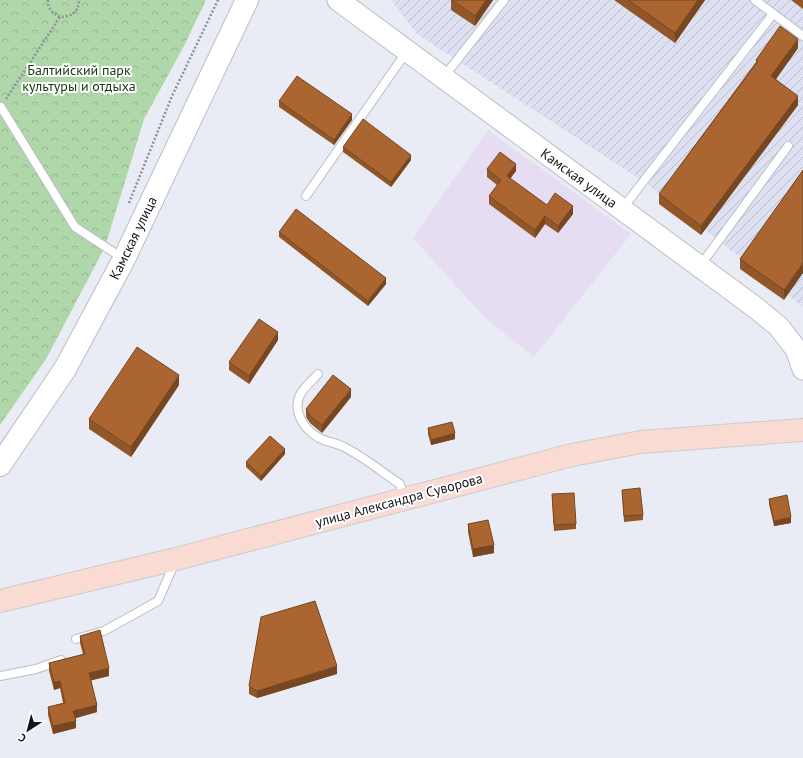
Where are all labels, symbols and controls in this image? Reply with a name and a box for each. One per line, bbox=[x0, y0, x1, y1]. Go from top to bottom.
park label: Балтийский парк культуры и отдыха bbox=[22, 61, 136, 95]
street label: Камская улица bbox=[537, 144, 621, 212]
street label: Камская улица bbox=[105, 193, 161, 283]
street label: улица Александра Суворова bbox=[313, 469, 485, 531]
north arrow bbox=[8, 710, 48, 750]
text: С bbox=[16, 731, 29, 746]

